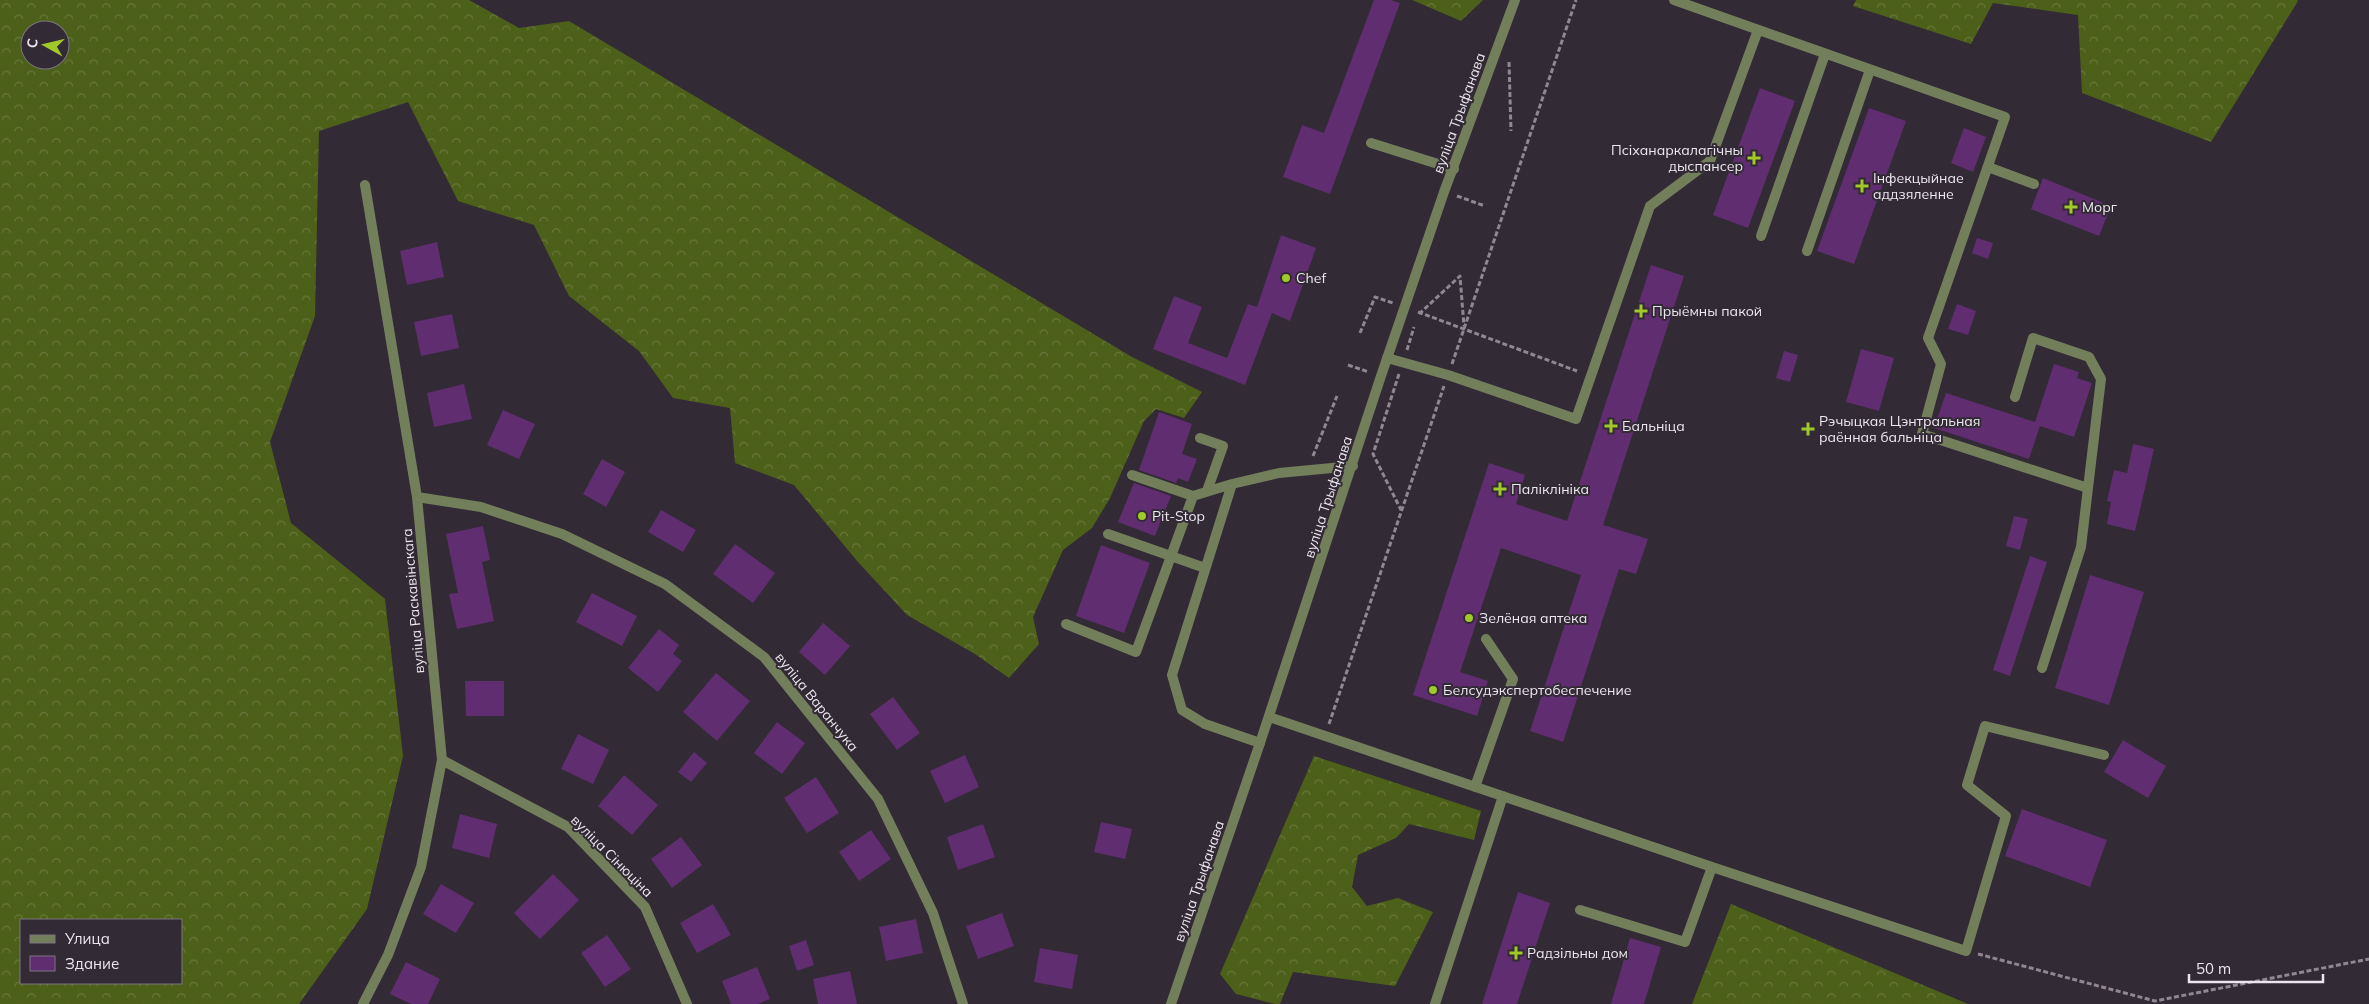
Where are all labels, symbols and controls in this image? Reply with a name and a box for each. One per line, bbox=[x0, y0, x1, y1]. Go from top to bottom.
north arrow bbox=[20, 20, 70, 70]
text: С bbox=[23, 37, 42, 49]
street label: вуліца Трыфанава bbox=[1429, 50, 1489, 176]
place label: Псіханаркалагічны дыспансер bbox=[1611, 141, 1743, 175]
marker: Псіханаркалагічны дыспансер bbox=[1747, 151, 1761, 165]
place label: Інфекцыйнае аддзяленне bbox=[1873, 169, 1964, 203]
marker: Інфекцыйнае аддзяленне bbox=[1855, 179, 1869, 193]
place label: Морг bbox=[2082, 198, 2118, 216]
marker: Морг bbox=[2064, 200, 2078, 214]
place label: Chef bbox=[1296, 269, 1326, 287]
marker: Chef bbox=[1280, 272, 1292, 284]
place label: Прыёмны пакой bbox=[1652, 302, 1762, 320]
marker: Прыёмны пакой bbox=[1634, 304, 1648, 318]
place label: Рэчыцкая Цэнтральная раённая бальніца bbox=[1819, 412, 1981, 446]
place label: Бальніца bbox=[1622, 417, 1685, 435]
marker: Бальніца bbox=[1604, 419, 1618, 433]
marker: Рэчыцкая Цэнтральная раённая бальніца bbox=[1801, 422, 1815, 436]
street label: вуліца Трыфанава bbox=[1300, 434, 1356, 560]
place label: Паліклініка bbox=[1511, 480, 1589, 498]
marker: Паліклініка bbox=[1493, 482, 1507, 496]
place label: Pit-Stop bbox=[1152, 507, 1205, 525]
marker: Pit-Stop bbox=[1136, 510, 1148, 522]
street label: вуліца Раскавінскага bbox=[398, 528, 428, 674]
place label: Зелёная аптека bbox=[1479, 609, 1587, 627]
marker: Зелёная аптека bbox=[1463, 612, 1475, 624]
street label: вуліца Варанчука bbox=[771, 649, 863, 755]
place label: Белсудэкспертобеспечение bbox=[1443, 681, 1632, 699]
marker: Белсудэкспертобеспечение bbox=[1427, 684, 1439, 696]
street label: вуліца Сінюціна bbox=[567, 811, 657, 901]
street label: вуліца Трыфанава bbox=[1170, 818, 1228, 944]
legend bbox=[20, 919, 182, 984]
text: Улица bbox=[64, 929, 110, 948]
place label: Радзільны дом bbox=[1527, 944, 1628, 962]
marker: Радзільны дом bbox=[1509, 946, 1523, 960]
scale bar bbox=[2189, 952, 2323, 984]
text: Здание bbox=[65, 954, 119, 973]
text: 50 m bbox=[2196, 959, 2231, 978]

